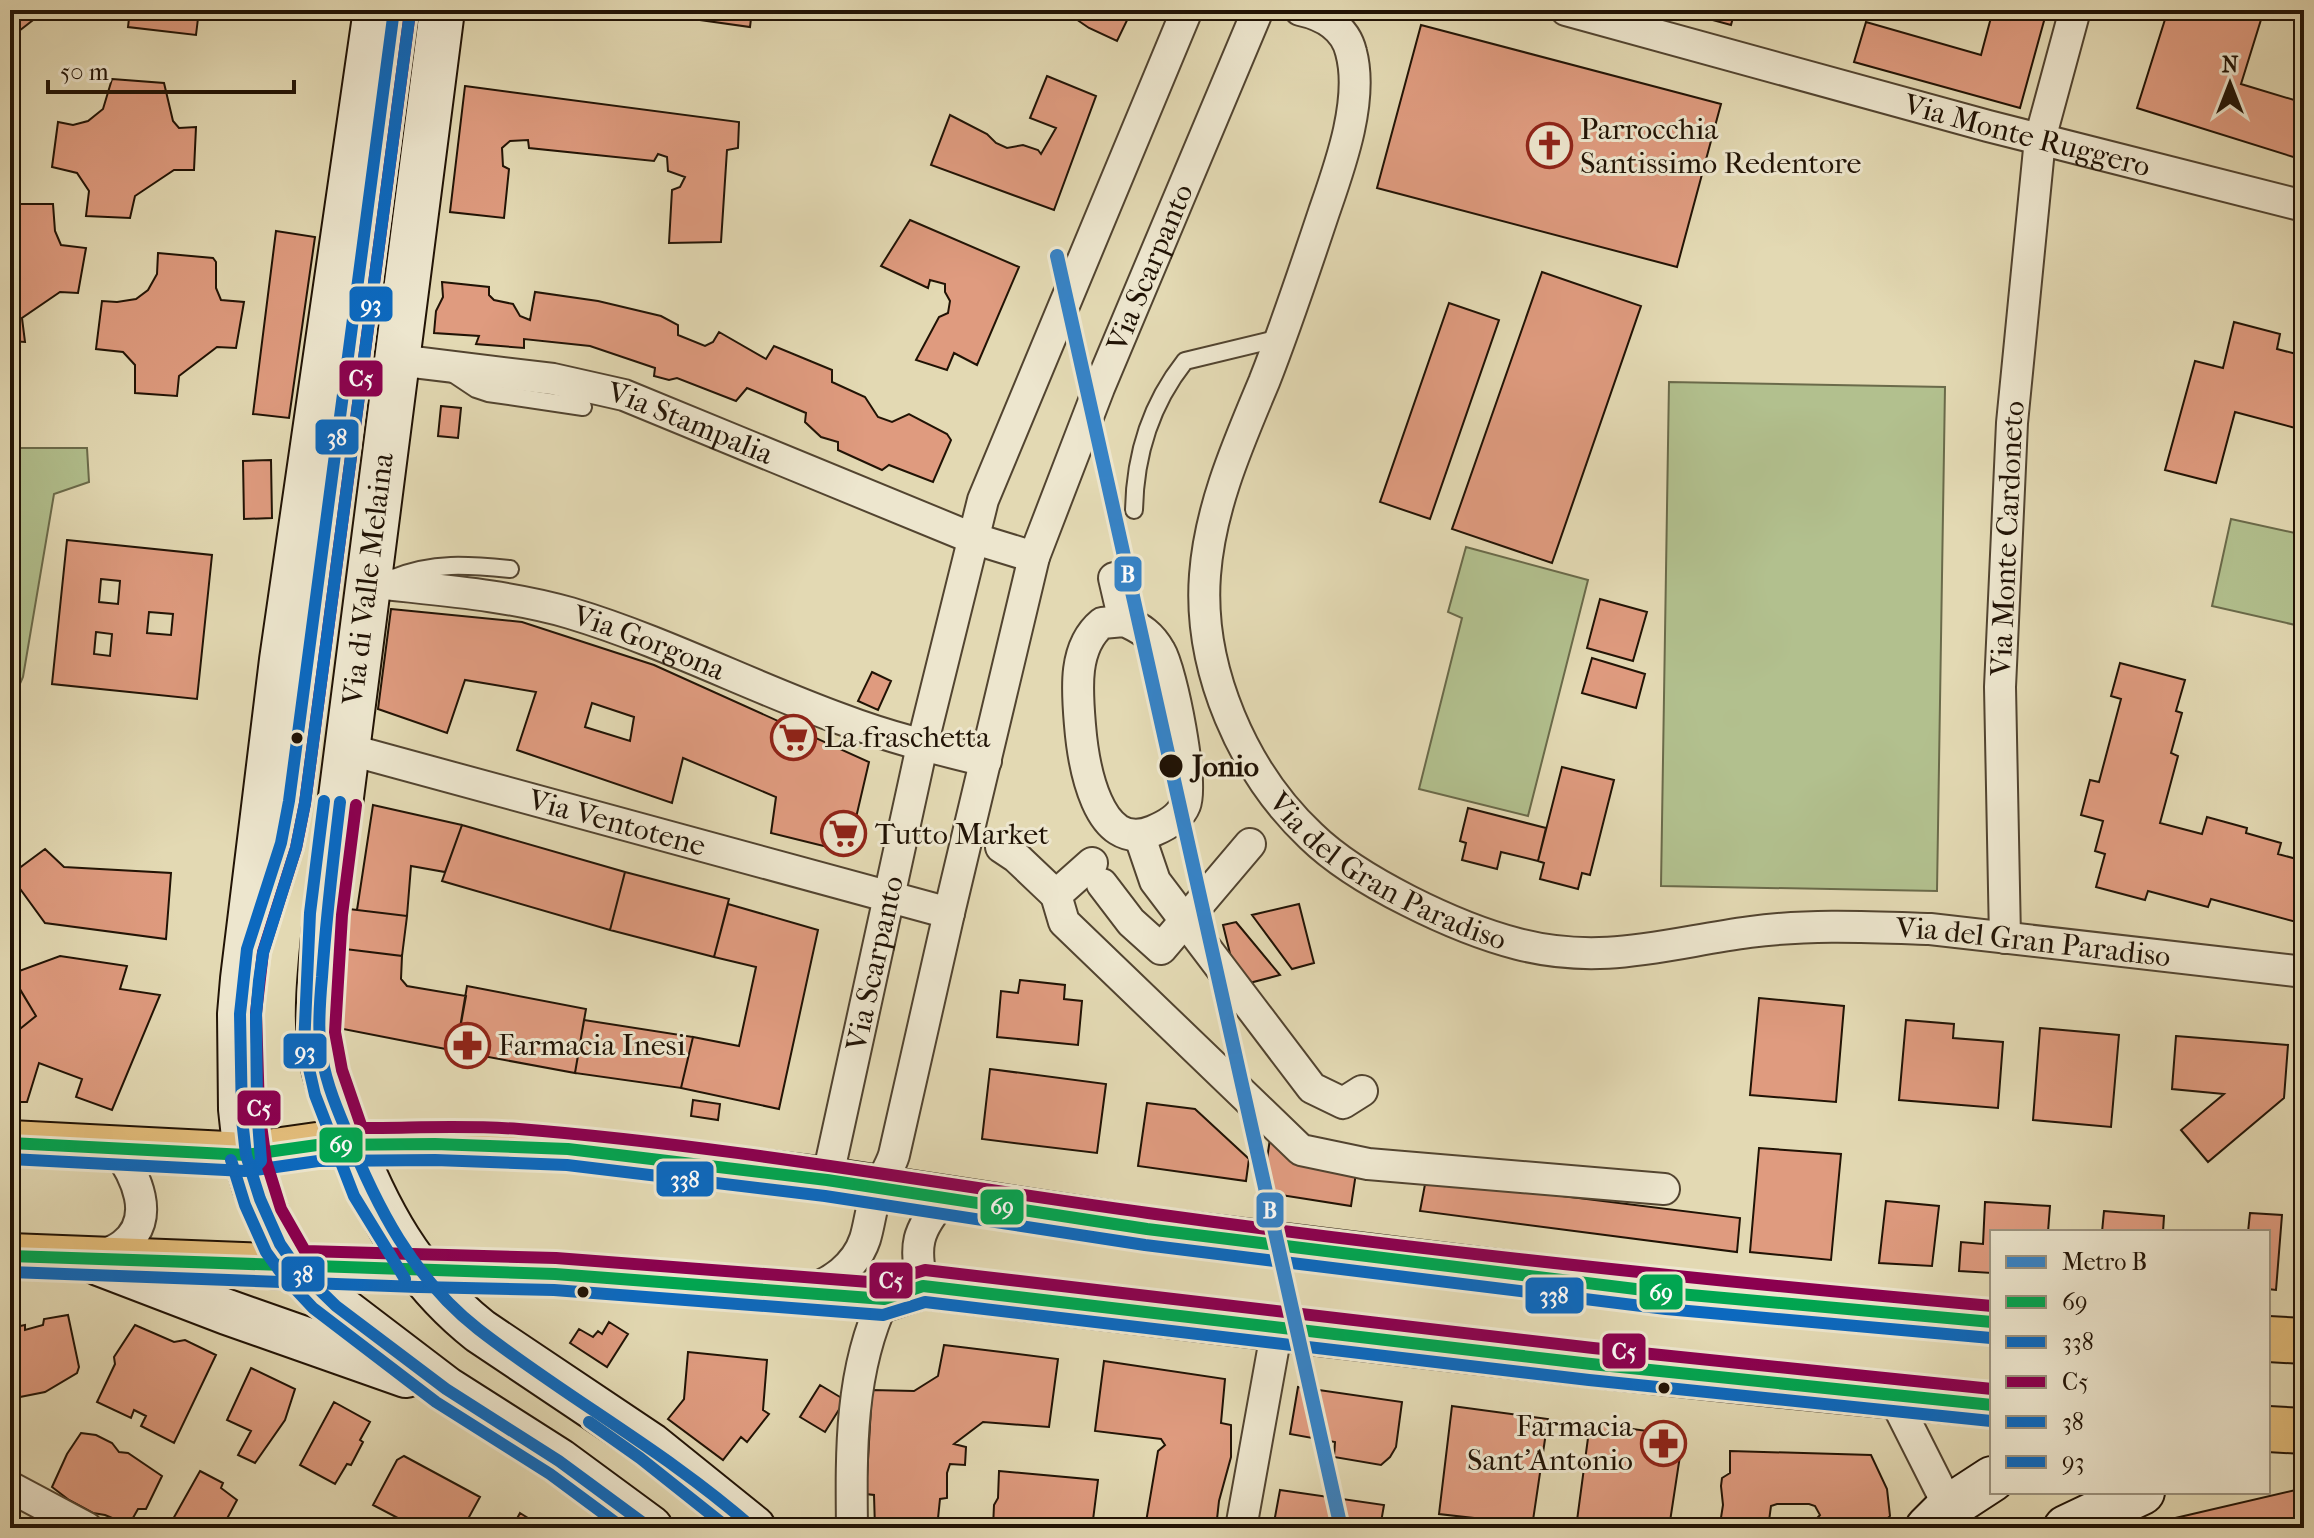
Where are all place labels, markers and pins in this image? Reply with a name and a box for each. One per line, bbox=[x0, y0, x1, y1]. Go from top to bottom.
place label: Parrocchia Santissimo Redentore bbox=[1580, 112, 1861, 181]
church icon: Parrocchia Santissimo Redentore bbox=[1525, 122, 1573, 170]
supermarket icon: La fraschetta bbox=[769, 713, 817, 761]
place label: La fraschetta bbox=[824, 720, 991, 755]
unlabelled marker bbox=[289, 730, 305, 746]
place label: Jonio bbox=[1189, 749, 1259, 784]
marker: Jonio bbox=[1157, 752, 1185, 780]
supermarket icon: Tutto Market bbox=[820, 810, 868, 858]
place label: Tutto Market bbox=[875, 817, 1049, 852]
pharmacy icon: Farmacia Inesi bbox=[443, 1021, 491, 1069]
place label: Farmacia Inesi bbox=[498, 1028, 686, 1063]
unlabelled marker bbox=[575, 1284, 591, 1300]
unlabelled marker bbox=[1656, 1380, 1672, 1396]
place label: Farmacia Sant'Antonio bbox=[1467, 1409, 1634, 1478]
pharmacy icon: Farmacia Sant'Antonio bbox=[1640, 1419, 1688, 1467]

